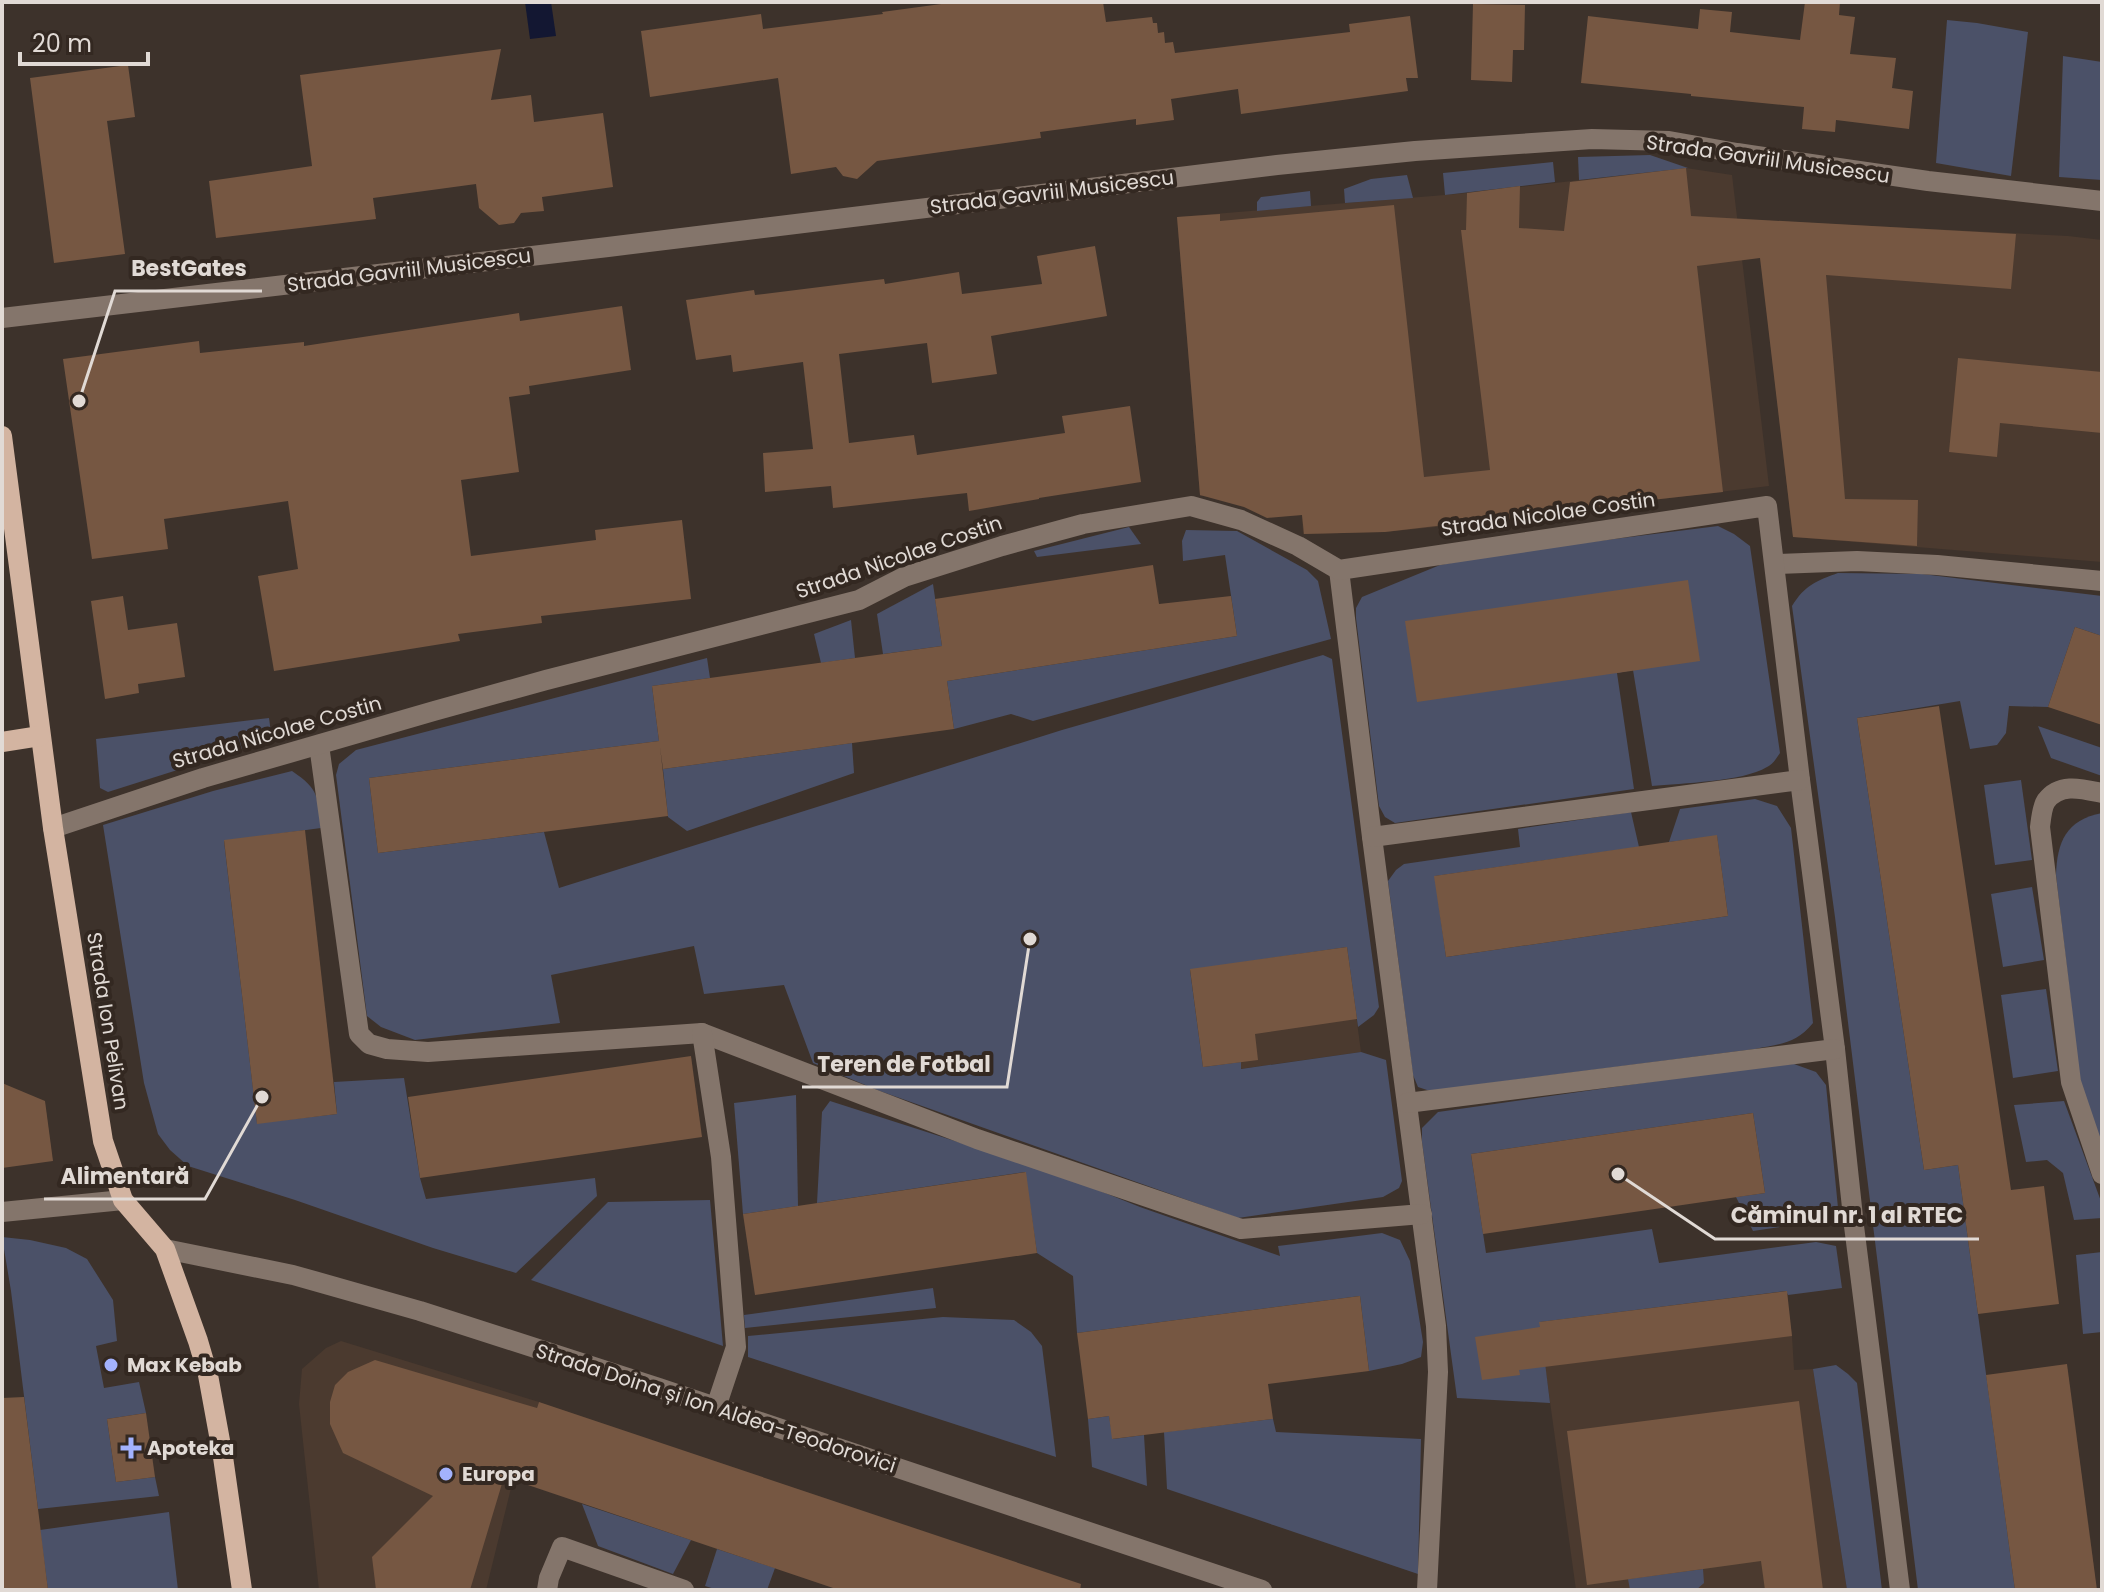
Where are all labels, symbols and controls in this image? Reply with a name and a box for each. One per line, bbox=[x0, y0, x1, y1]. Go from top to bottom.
scale bar bbox=[20, 16, 148, 66]
text: 20 m bbox=[32, 27, 92, 60]
street label: Strada Gavriil Musicescu bbox=[1644, 128, 1892, 190]
street label: Strada Gavriil Musicescu bbox=[928, 163, 1176, 221]
street label: Strada Gavriil Musicescu bbox=[285, 241, 533, 299]
callout: BestGates bbox=[115, 245, 262, 291]
text: BestGates bbox=[131, 253, 247, 284]
street label: Strada Nicolae Costin bbox=[1439, 485, 1657, 543]
street label: Strada Nicolae Costin bbox=[792, 509, 1006, 605]
street label: Strada Nicolae Costin bbox=[169, 689, 385, 775]
street label: Strada Ion Pelivan bbox=[80, 930, 136, 1112]
callout: Teren de Fotbal bbox=[802, 1041, 1007, 1087]
text: Teren de Fotbal bbox=[817, 1049, 991, 1080]
callout: Alimentară bbox=[44, 1153, 205, 1199]
text: Alimentară bbox=[60, 1161, 190, 1192]
callout: Căminul nr. 1 al RTEC bbox=[1715, 1193, 1979, 1239]
text: Căminul nr. 1 al RTEC bbox=[1731, 1200, 1963, 1231]
street label: Strada Doina și Ion Aldea-Teodorovici bbox=[532, 1336, 900, 1480]
place label: Max Kebab bbox=[127, 1351, 242, 1379]
marker: Max Kebab bbox=[102, 1356, 120, 1374]
place label: Apoteka bbox=[147, 1434, 234, 1462]
marker: Apoteka bbox=[122, 1439, 140, 1457]
place label: Europa bbox=[462, 1460, 535, 1488]
marker: Europa bbox=[437, 1465, 455, 1483]

